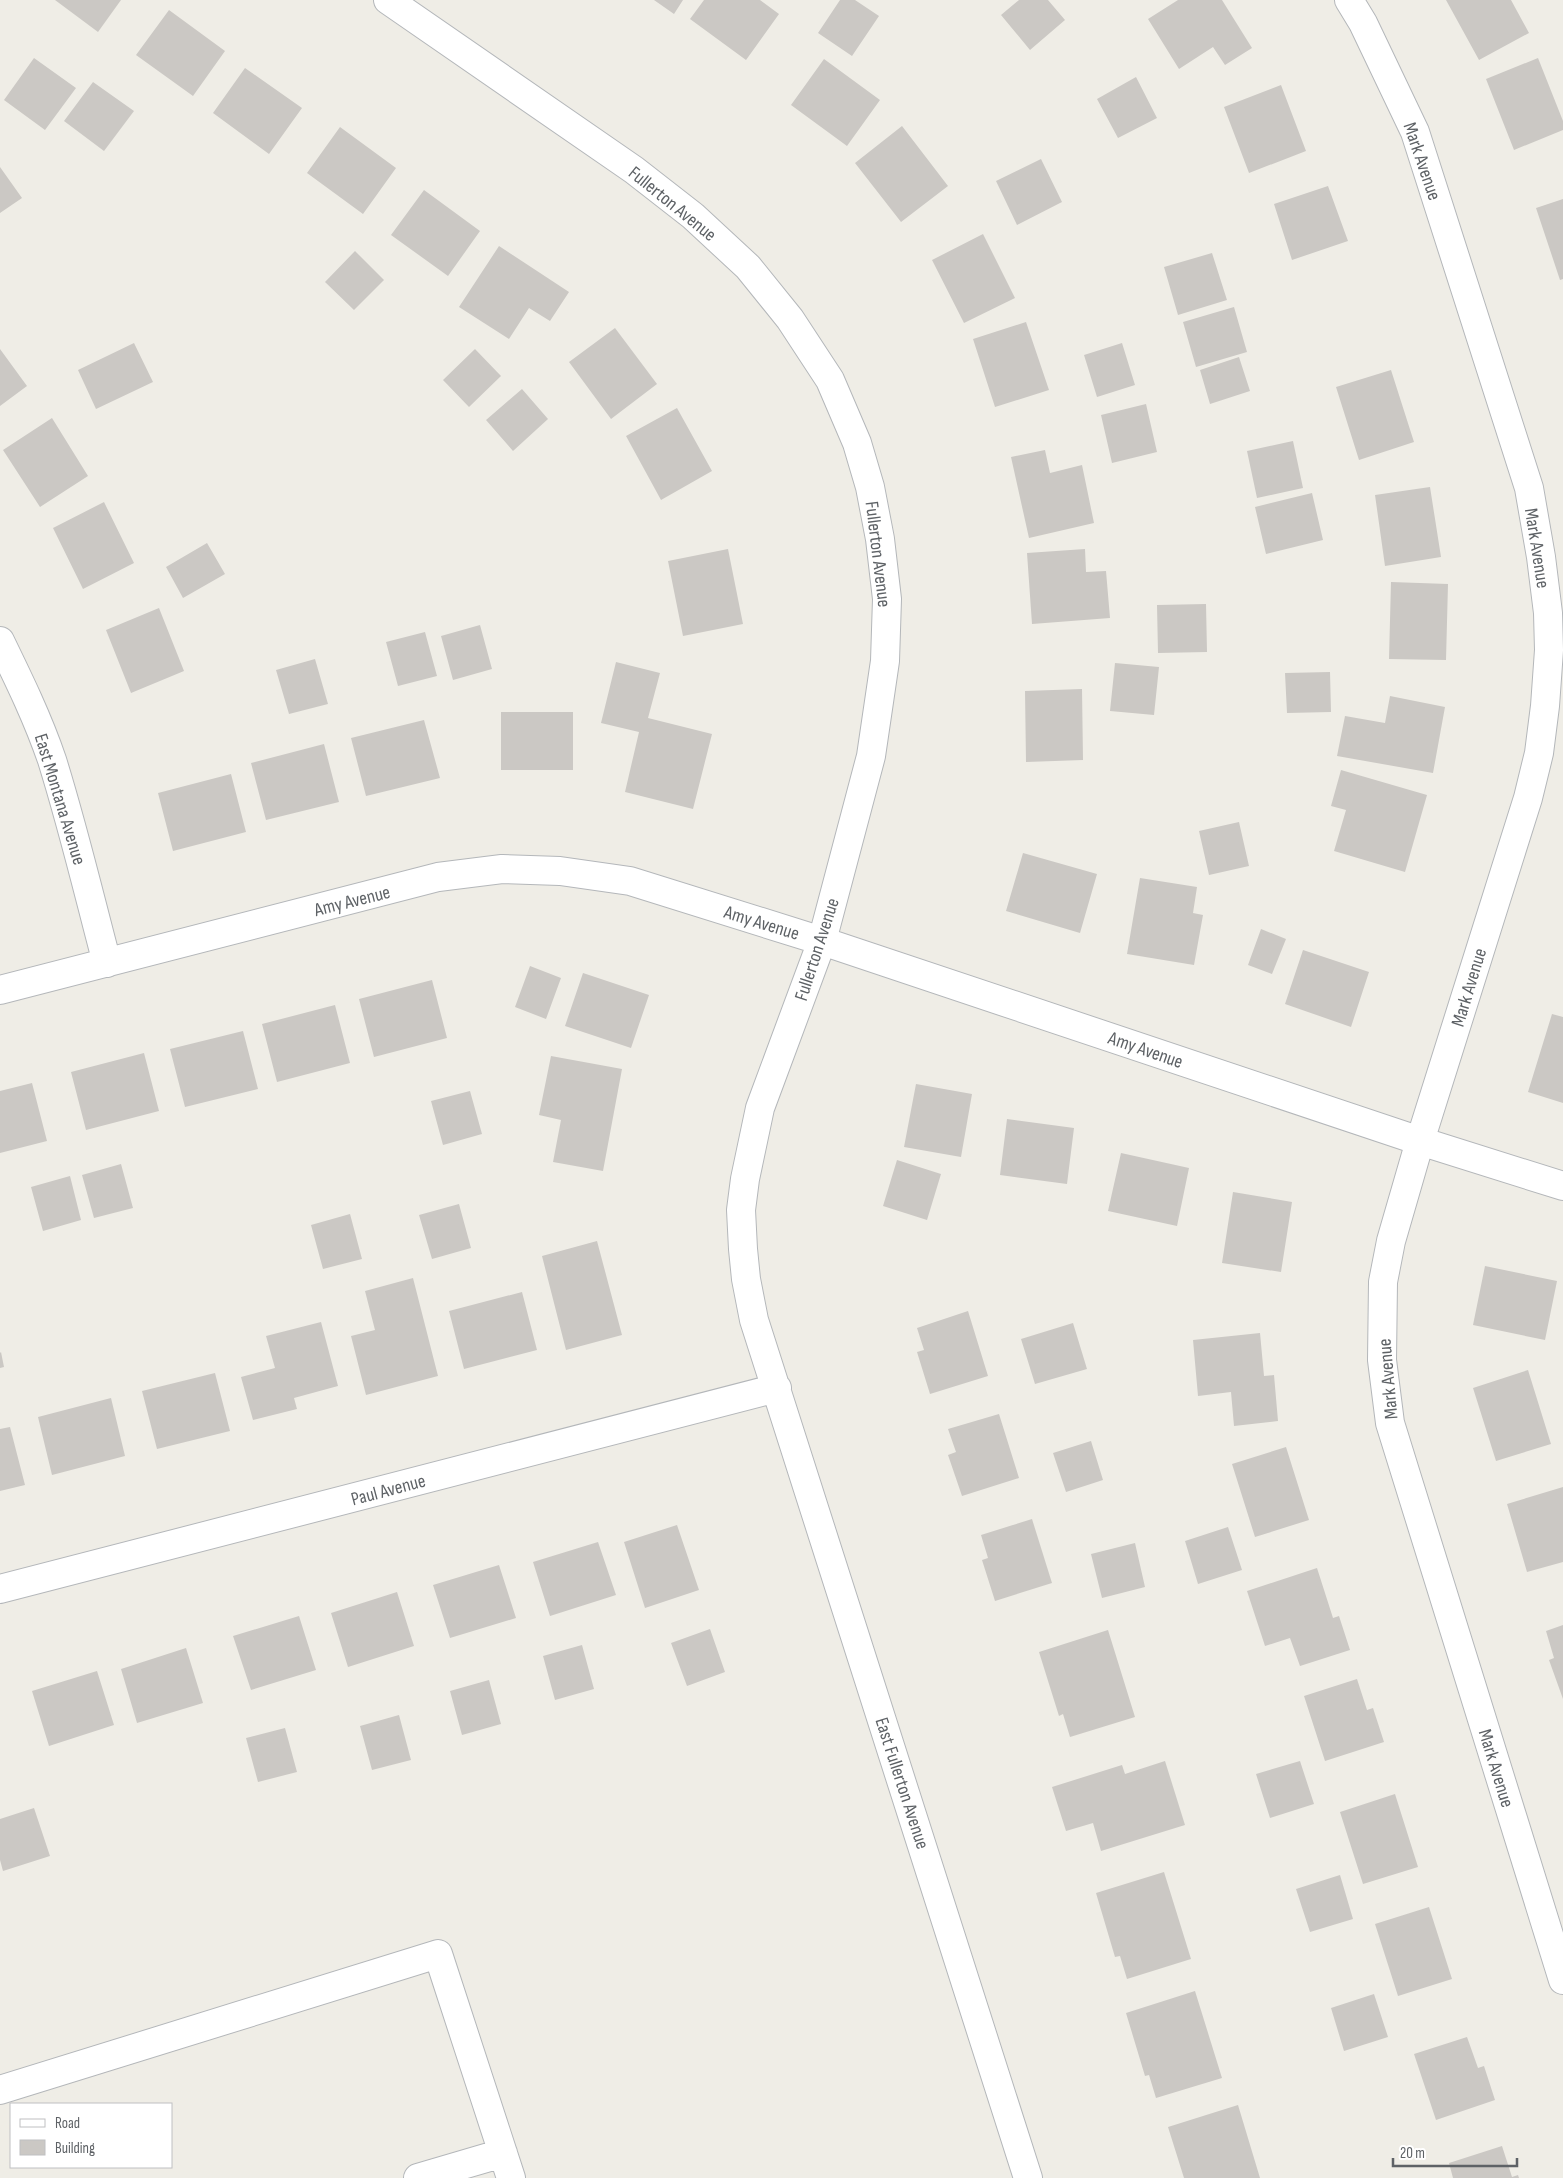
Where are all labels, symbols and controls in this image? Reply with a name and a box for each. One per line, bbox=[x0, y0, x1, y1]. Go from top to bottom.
street label: Mark Avenue bbox=[1398, 120, 1446, 203]
street label: Fullerton Avenue bbox=[623, 162, 721, 247]
street label: Fullerton Avenue bbox=[860, 500, 895, 609]
street label: Mark Avenue bbox=[1519, 507, 1554, 590]
street label: East Montana Avenue bbox=[29, 731, 90, 868]
street label: Amy Avenue bbox=[311, 881, 393, 922]
street label: Fullerton Avenue bbox=[790, 895, 845, 1004]
street label: Amy Avenue bbox=[720, 901, 802, 946]
street label: Mark Avenue bbox=[1447, 945, 1492, 1029]
street label: Amy Avenue bbox=[1104, 1027, 1186, 1074]
street label: Mark Avenue bbox=[1374, 1338, 1403, 1420]
street label: Paul Avenue bbox=[349, 1469, 428, 1511]
street label: East Fullerton Avenue bbox=[869, 1715, 934, 1852]
street label: Mark Avenue bbox=[1473, 1726, 1518, 1810]
legend bbox=[10, 2103, 172, 2168]
text: Road bbox=[55, 2114, 80, 2133]
scale bar bbox=[1393, 2136, 1517, 2168]
text: Building bbox=[55, 2139, 95, 2158]
text: 20 m bbox=[1400, 2144, 1425, 2163]

